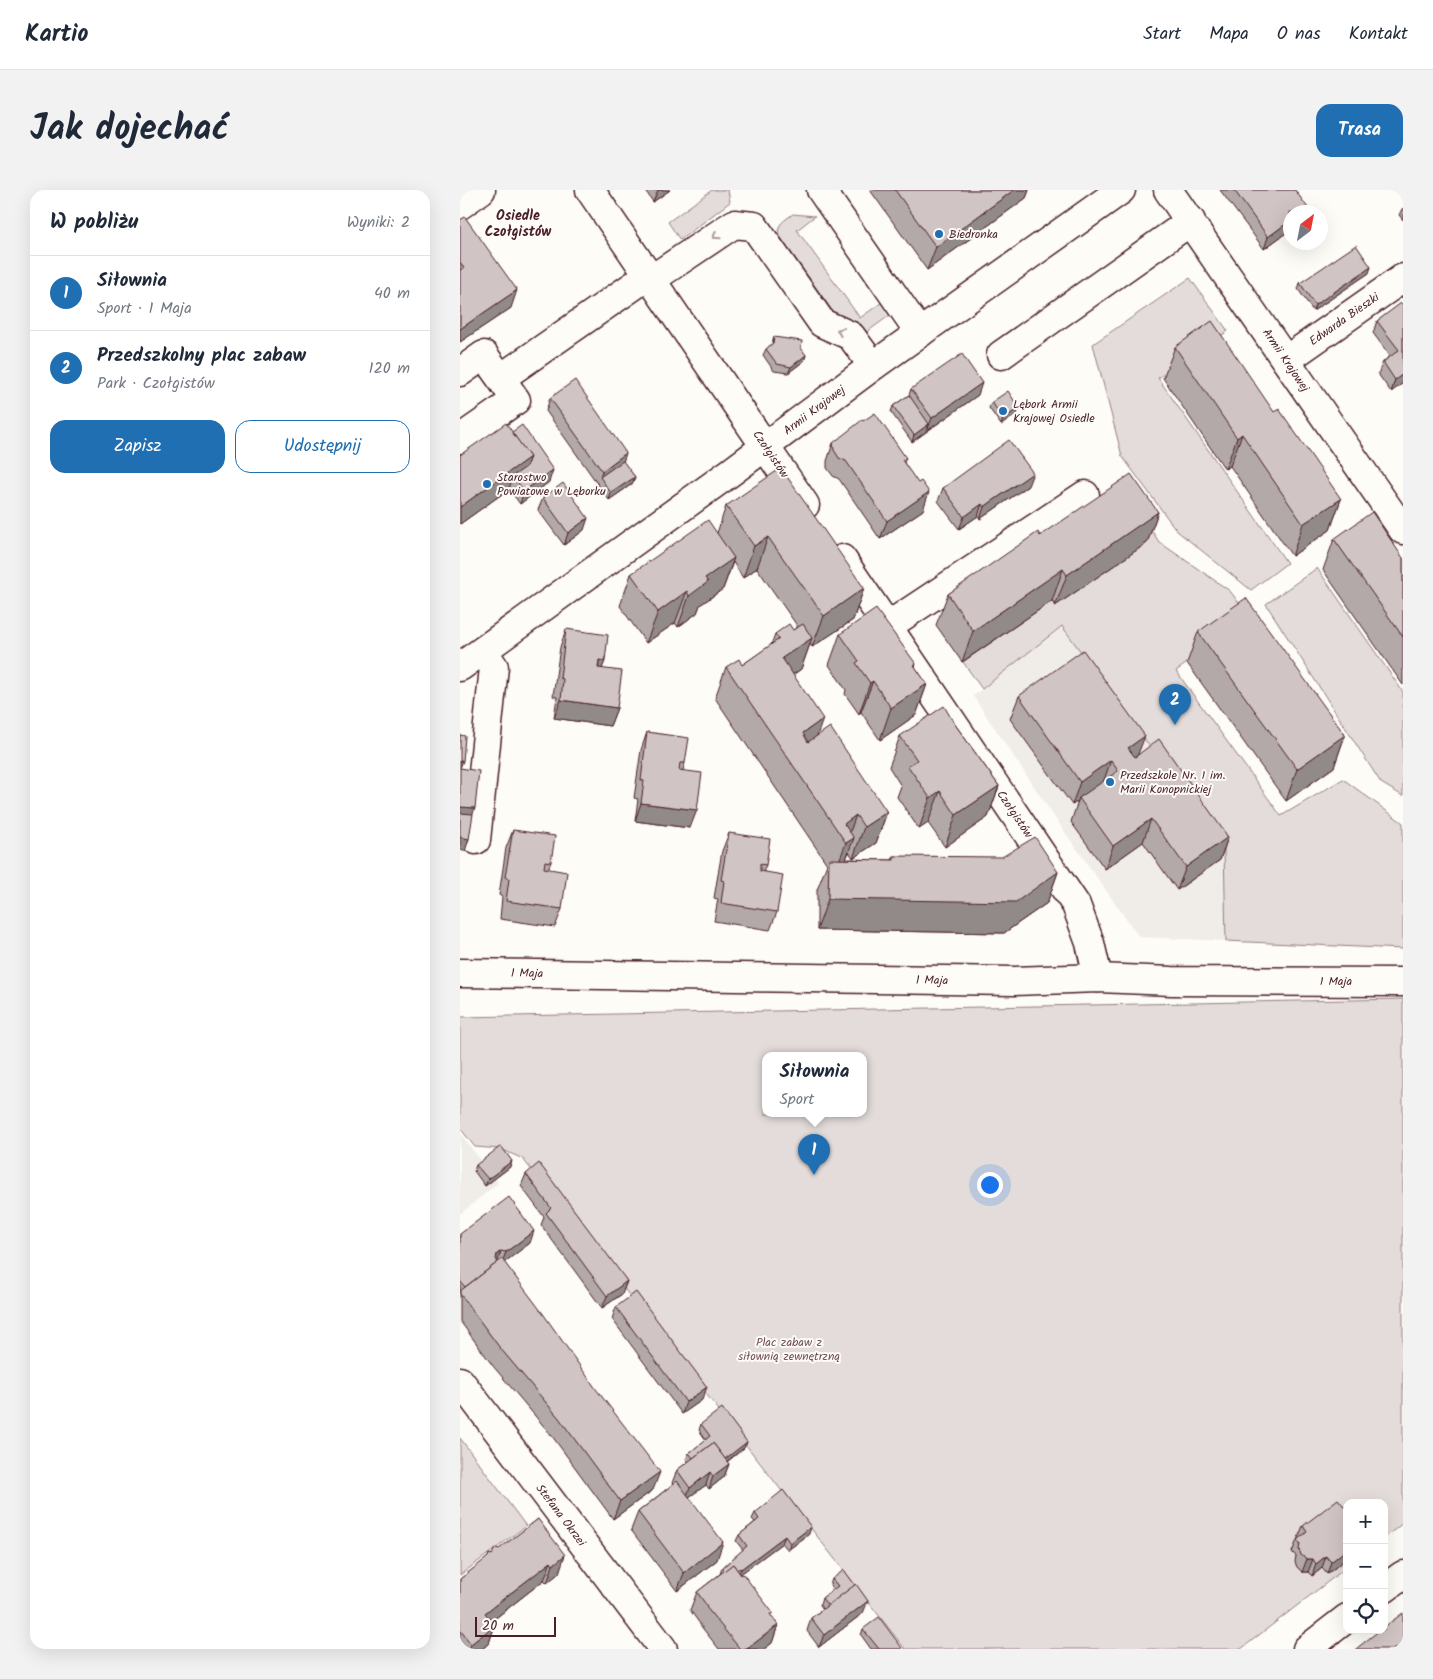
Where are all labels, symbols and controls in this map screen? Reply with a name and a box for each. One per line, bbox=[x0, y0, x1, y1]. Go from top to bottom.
text: Kartio bbox=[25, 15, 88, 54]
text: Start bbox=[1143, 20, 1181, 49]
text: Mapa bbox=[1209, 20, 1249, 49]
text: O nas bbox=[1277, 20, 1321, 49]
text: Kontakt bbox=[1349, 20, 1408, 49]
text: Jak dojechać bbox=[30, 102, 229, 158]
button: Trasa bbox=[1316, 104, 1403, 157]
district label: Osiedle Czołgistów bbox=[485, 205, 552, 243]
north arrow bbox=[1283, 205, 1328, 250]
text: W pobliżu bbox=[50, 206, 138, 239]
text: Wyniki: 2 bbox=[347, 210, 410, 235]
place label: Biedronka bbox=[949, 225, 998, 244]
marker: Biedronka bbox=[933, 228, 945, 240]
one-way arrow bbox=[713, 230, 722, 239]
text: Siłownia bbox=[97, 266, 167, 296]
text: 1 bbox=[64, 281, 68, 306]
text: 40 m bbox=[374, 281, 410, 306]
street label: Edwarda Bieszki bbox=[1305, 287, 1384, 351]
text: Sport · 1 Maja bbox=[97, 296, 192, 321]
street label: Armii Krajowej bbox=[1257, 325, 1314, 397]
one-way arrow bbox=[836, 327, 845, 338]
text: Przedszkolny plac zabaw bbox=[97, 341, 306, 371]
text: 2 bbox=[61, 356, 71, 381]
text: 120 m bbox=[369, 356, 410, 381]
text: Park · Czołgistów bbox=[97, 371, 215, 396]
street label: Armii Krajowej bbox=[779, 380, 850, 440]
place label: Lębork Armii Krajowej Osiedle bbox=[1013, 395, 1095, 428]
marker: Lębork Armii Krajowej Osiedle bbox=[997, 405, 1009, 417]
button: Zapisz bbox=[50, 420, 225, 473]
button: Udostępnij bbox=[235, 420, 410, 473]
street label: Czołgistów bbox=[748, 427, 794, 483]
place label: Starostwo Powiatowe w Lęborku bbox=[497, 468, 606, 501]
marker: Starostwo Powiatowe w Lęborku bbox=[481, 478, 493, 490]
pin: 2 bbox=[1159, 684, 1191, 725]
place label: Przedszkole Nr. 1 im. Marii Konopnickiej bbox=[1120, 766, 1226, 799]
marker: Przedszkole Nr. 1 im. Marii Konopnickiej bbox=[1104, 776, 1116, 788]
street label: Czołgistów bbox=[992, 787, 1038, 843]
street label: 1 Maja bbox=[511, 964, 544, 983]
street label: 1 Maja bbox=[916, 971, 949, 990]
street label: 1 Maja bbox=[1320, 972, 1353, 991]
popup bbox=[762, 1052, 867, 1117]
text: Siłownia bbox=[779, 1057, 850, 1087]
text: Sport bbox=[779, 1087, 814, 1112]
pin: 1 bbox=[798, 1134, 830, 1175]
your location bbox=[977, 1172, 1003, 1198]
park label: Plac zabaw z siłownią zewnętrzną bbox=[738, 1333, 840, 1366]
street label: Stefana Okrzei bbox=[531, 1480, 591, 1551]
map controls bbox=[1343, 1499, 1388, 1634]
button: + bbox=[1343, 1499, 1388, 1544]
button: − bbox=[1343, 1544, 1388, 1589]
button: locate bbox=[1343, 1589, 1388, 1634]
scale bar bbox=[475, 1614, 556, 1637]
text: 20 m bbox=[482, 1615, 514, 1637]

